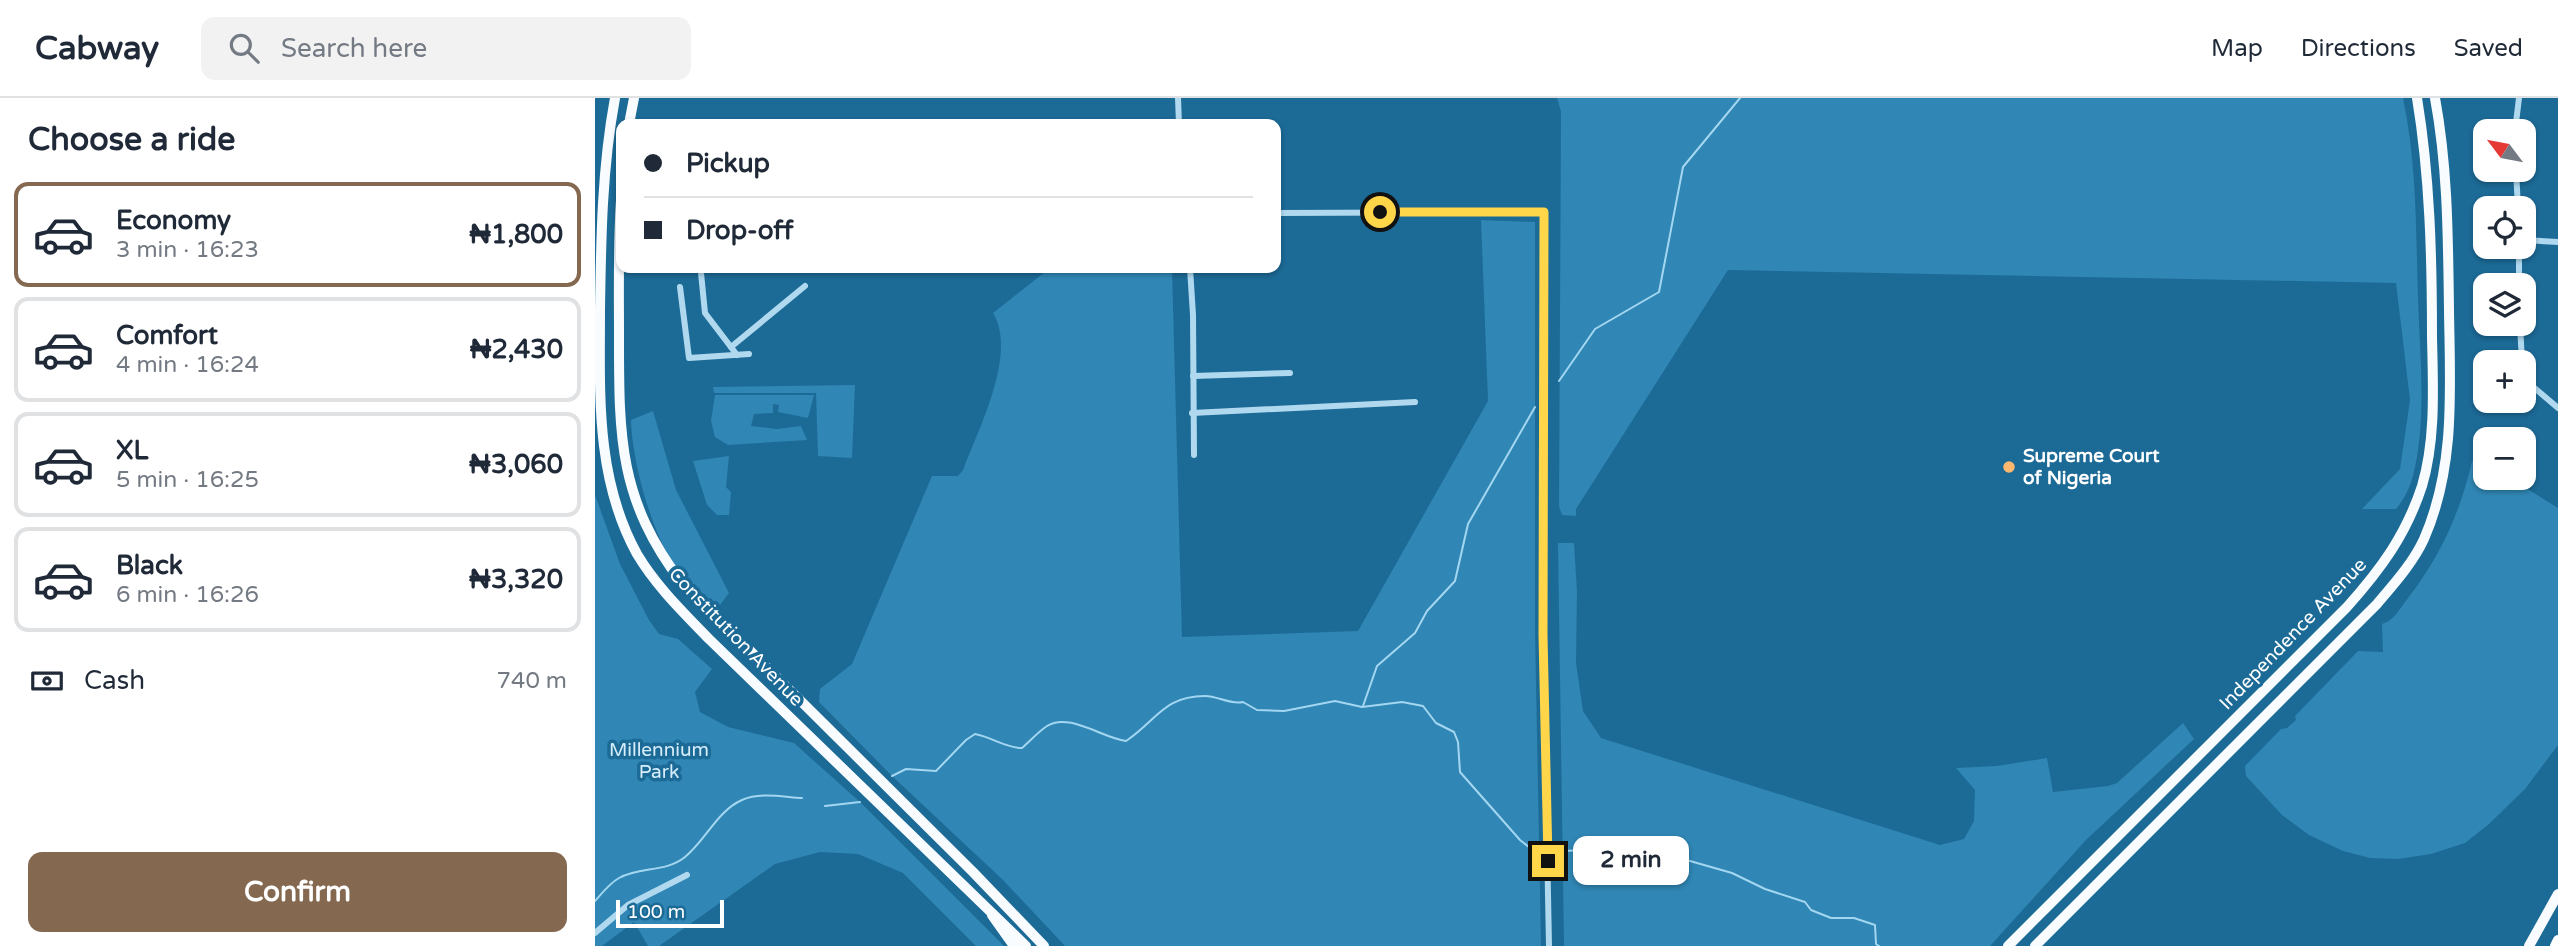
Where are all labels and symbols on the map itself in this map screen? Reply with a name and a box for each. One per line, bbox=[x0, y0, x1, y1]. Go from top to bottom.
north arrow bbox=[2473, 119, 2536, 182]
route start bbox=[1364, 196, 1396, 228]
place label: Supreme Court of Nigeria bbox=[2023, 445, 2160, 490]
marker: Supreme Court of Nigeria bbox=[2001, 459, 2017, 475]
street label: Independence Avenue bbox=[2215, 554, 2371, 714]
street label: Constitution Avenue bbox=[664, 563, 808, 711]
park label: Millennium Park bbox=[609, 739, 709, 783]
callout: 2 min bbox=[1573, 836, 1688, 886]
route end bbox=[1532, 845, 1564, 877]
scale bar bbox=[616, 897, 725, 929]

